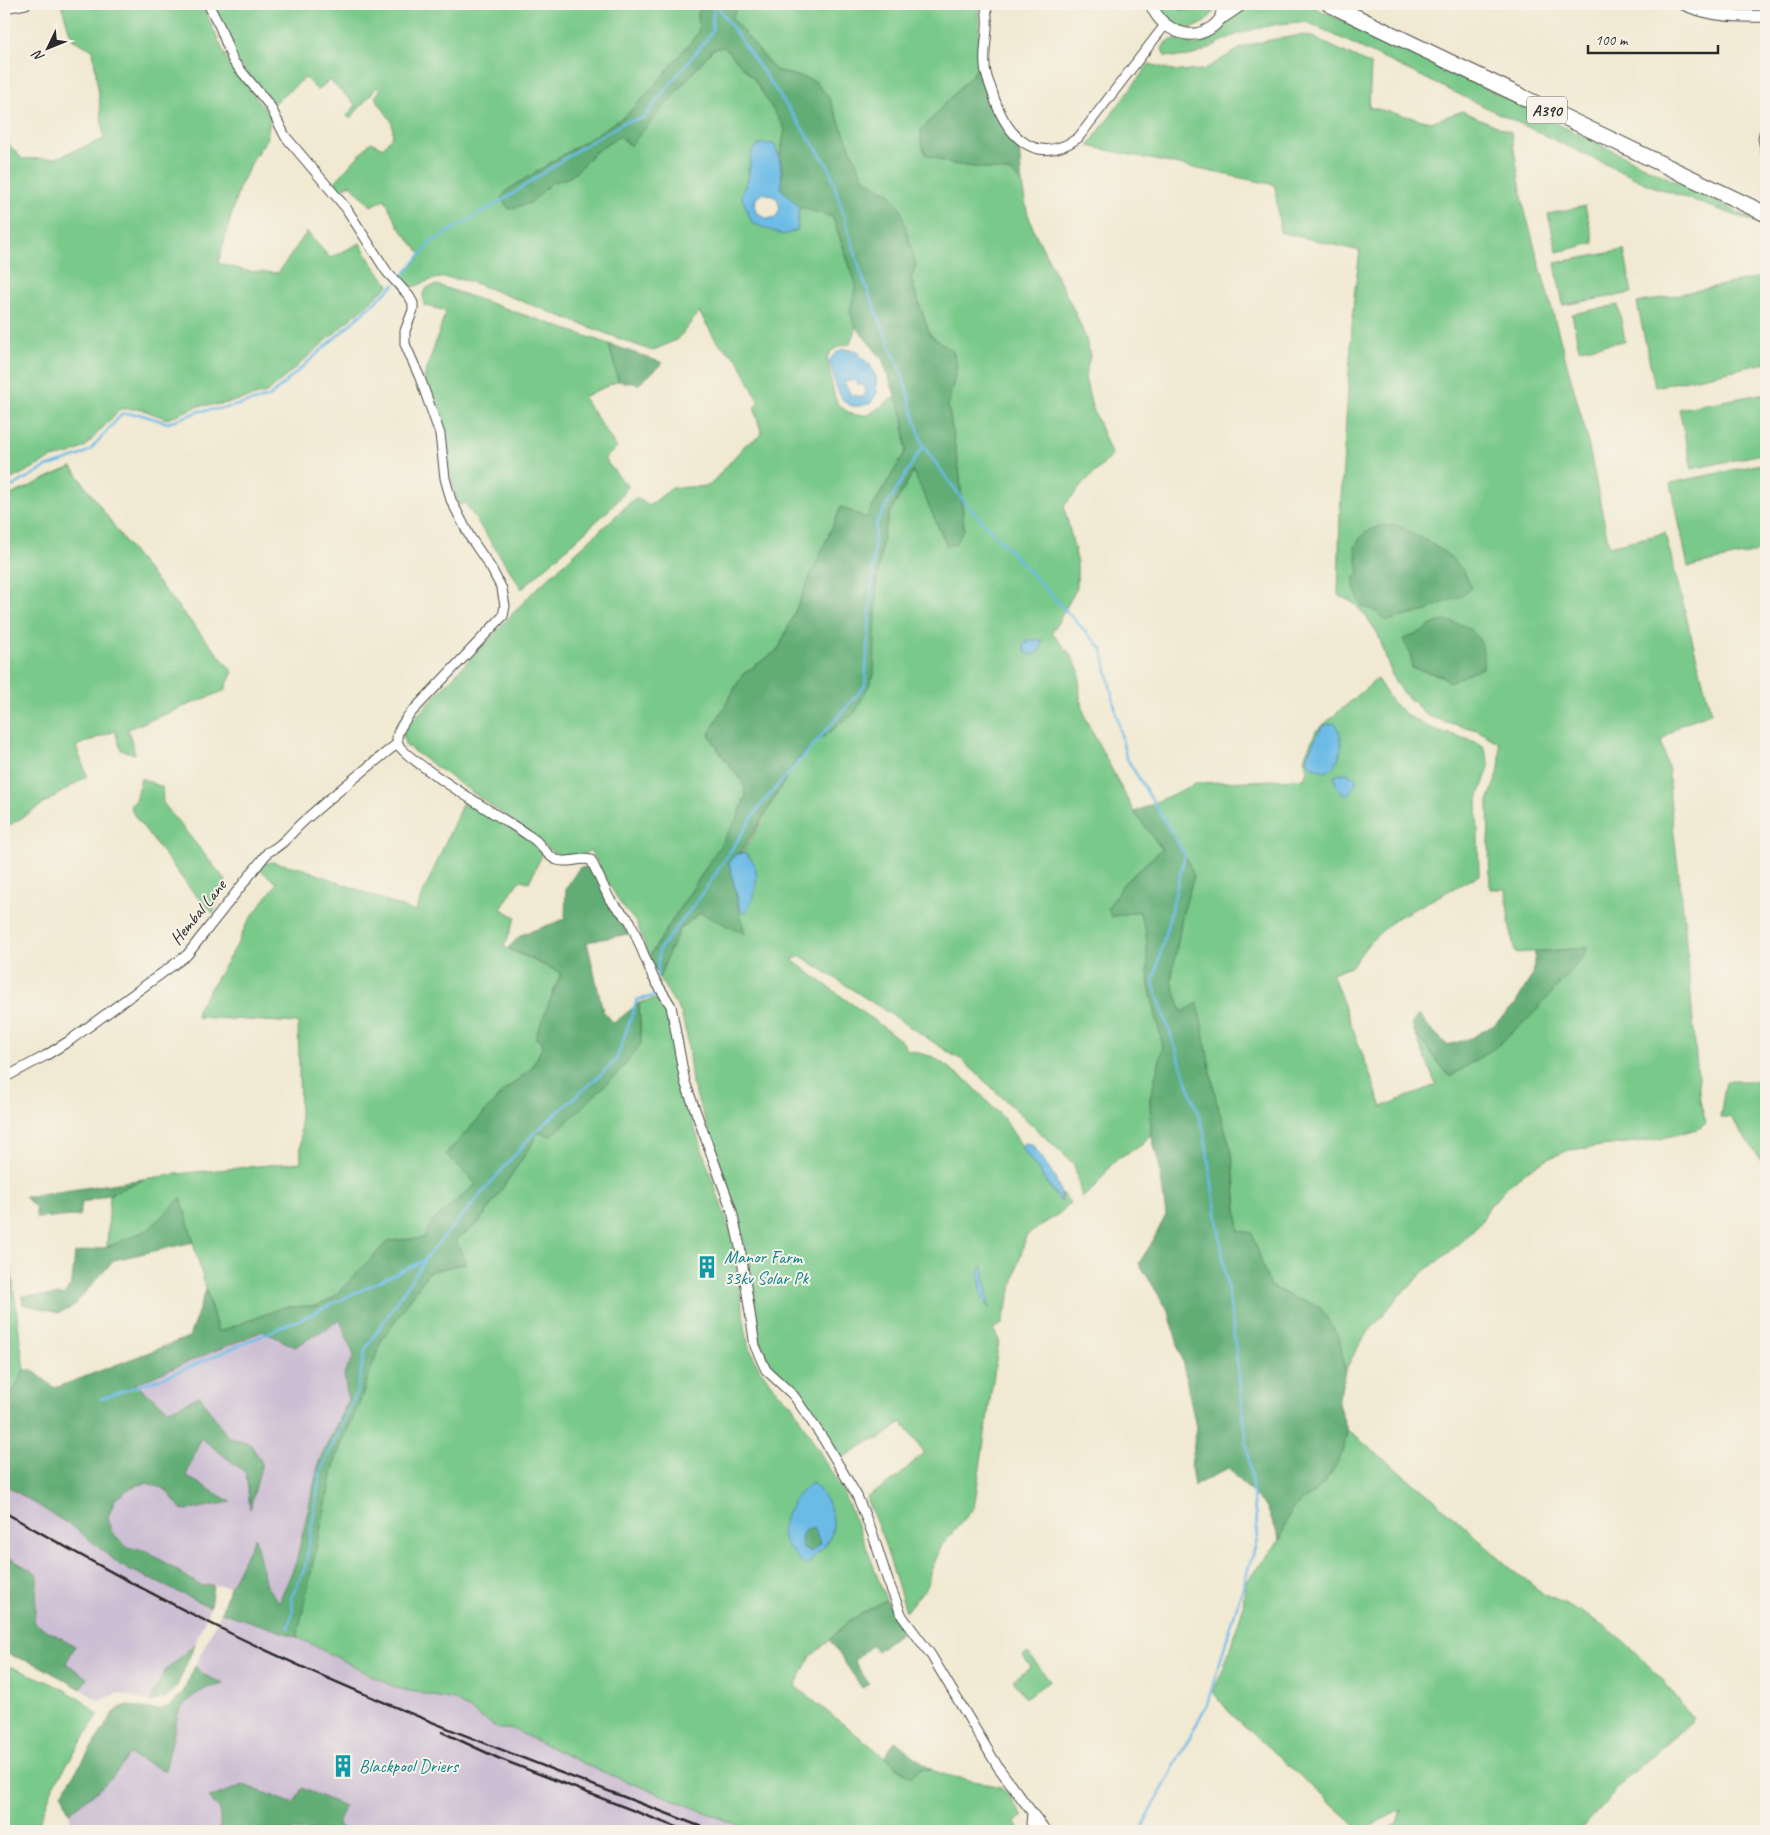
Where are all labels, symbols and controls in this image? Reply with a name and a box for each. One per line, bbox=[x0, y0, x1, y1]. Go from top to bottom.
north arrow bbox=[22, 22, 72, 72]
scale bar bbox=[1588, 22, 1718, 54]
text: 100 m bbox=[1595, 31, 1629, 50]
text: N bbox=[28, 46, 48, 65]
road number: A390 bbox=[1527, 96, 1567, 124]
street label: Hembal Lane bbox=[165, 874, 232, 949]
place label: Manor Farm 33kv Solar Pk bbox=[724, 1246, 810, 1289]
building icon: Manor Farm 33kv Solar Pk bbox=[694, 1254, 720, 1280]
building icon: Blackpool Driers bbox=[330, 1753, 356, 1779]
place label: Blackpool Driers bbox=[359, 1755, 460, 1777]

